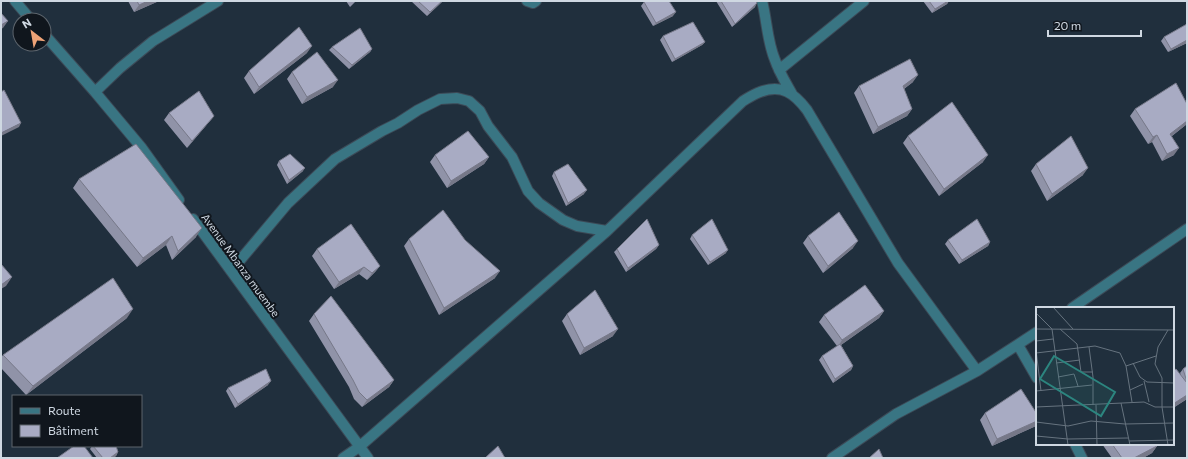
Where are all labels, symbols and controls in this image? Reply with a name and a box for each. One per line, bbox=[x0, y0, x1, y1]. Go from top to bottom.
north arrow bbox=[12, 12, 52, 52]
scale bar bbox=[1048, 12, 1141, 38]
text: N bbox=[20, 15, 33, 31]
text: 20 m bbox=[1054, 18, 1081, 32]
street label: Avenue Mbanza muembe bbox=[199, 211, 283, 319]
inset map bbox=[1036, 307, 1174, 445]
legend bbox=[12, 395, 142, 447]
text: Route bbox=[48, 403, 81, 417]
text: Bâtiment bbox=[48, 423, 99, 437]

